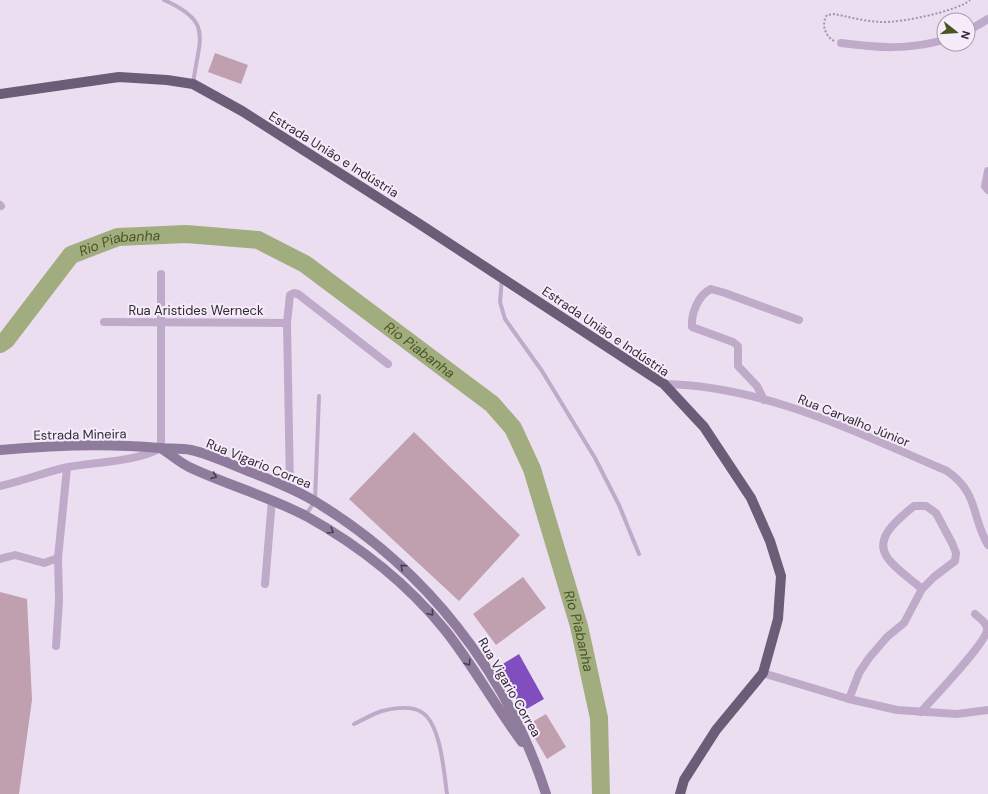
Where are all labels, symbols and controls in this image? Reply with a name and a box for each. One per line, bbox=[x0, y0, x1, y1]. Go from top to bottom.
north arrow bbox=[936, 12, 976, 52]
text: N bbox=[958, 29, 973, 41]
street label: Estrada União e Indústria bbox=[266, 108, 402, 201]
water label: Rio Piabanha bbox=[76, 226, 161, 260]
street label: Estrada União e Indústria bbox=[539, 282, 673, 380]
street label: Rua Aristides Werneck bbox=[128, 302, 264, 319]
water label: Rio Piabanha bbox=[381, 318, 459, 382]
street label: Rua Carvalho Júnior bbox=[795, 390, 912, 451]
street label: Estrada Mineira bbox=[33, 425, 127, 444]
street label: Rua Vigario Correa bbox=[204, 435, 314, 492]
one-way arrow bbox=[210, 472, 217, 480]
one-way arrow bbox=[327, 526, 334, 533]
one-way arrow bbox=[400, 565, 407, 572]
water label: Rio Piabanha bbox=[560, 588, 598, 674]
one-way arrow bbox=[426, 609, 433, 616]
street label: Rua Vigario Correa bbox=[474, 635, 545, 740]
one-way arrow bbox=[463, 659, 470, 666]

